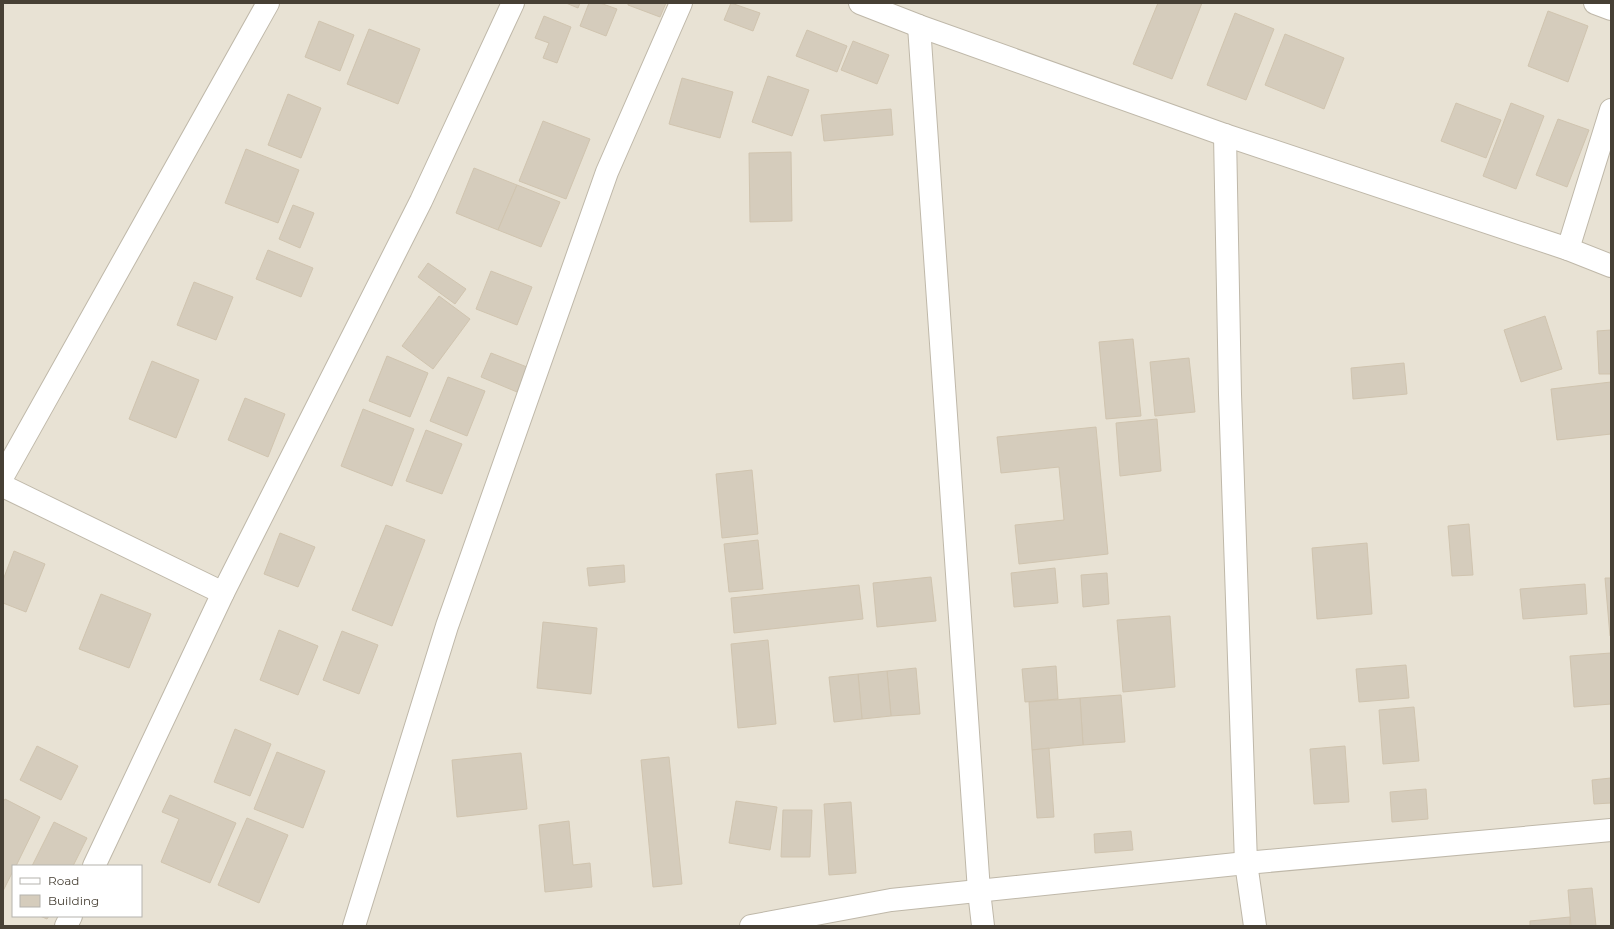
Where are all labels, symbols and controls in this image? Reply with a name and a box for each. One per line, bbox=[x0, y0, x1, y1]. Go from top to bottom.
legend bbox=[12, 865, 142, 917]
text: Road bbox=[48, 873, 79, 888]
text: Building bbox=[48, 893, 99, 908]

